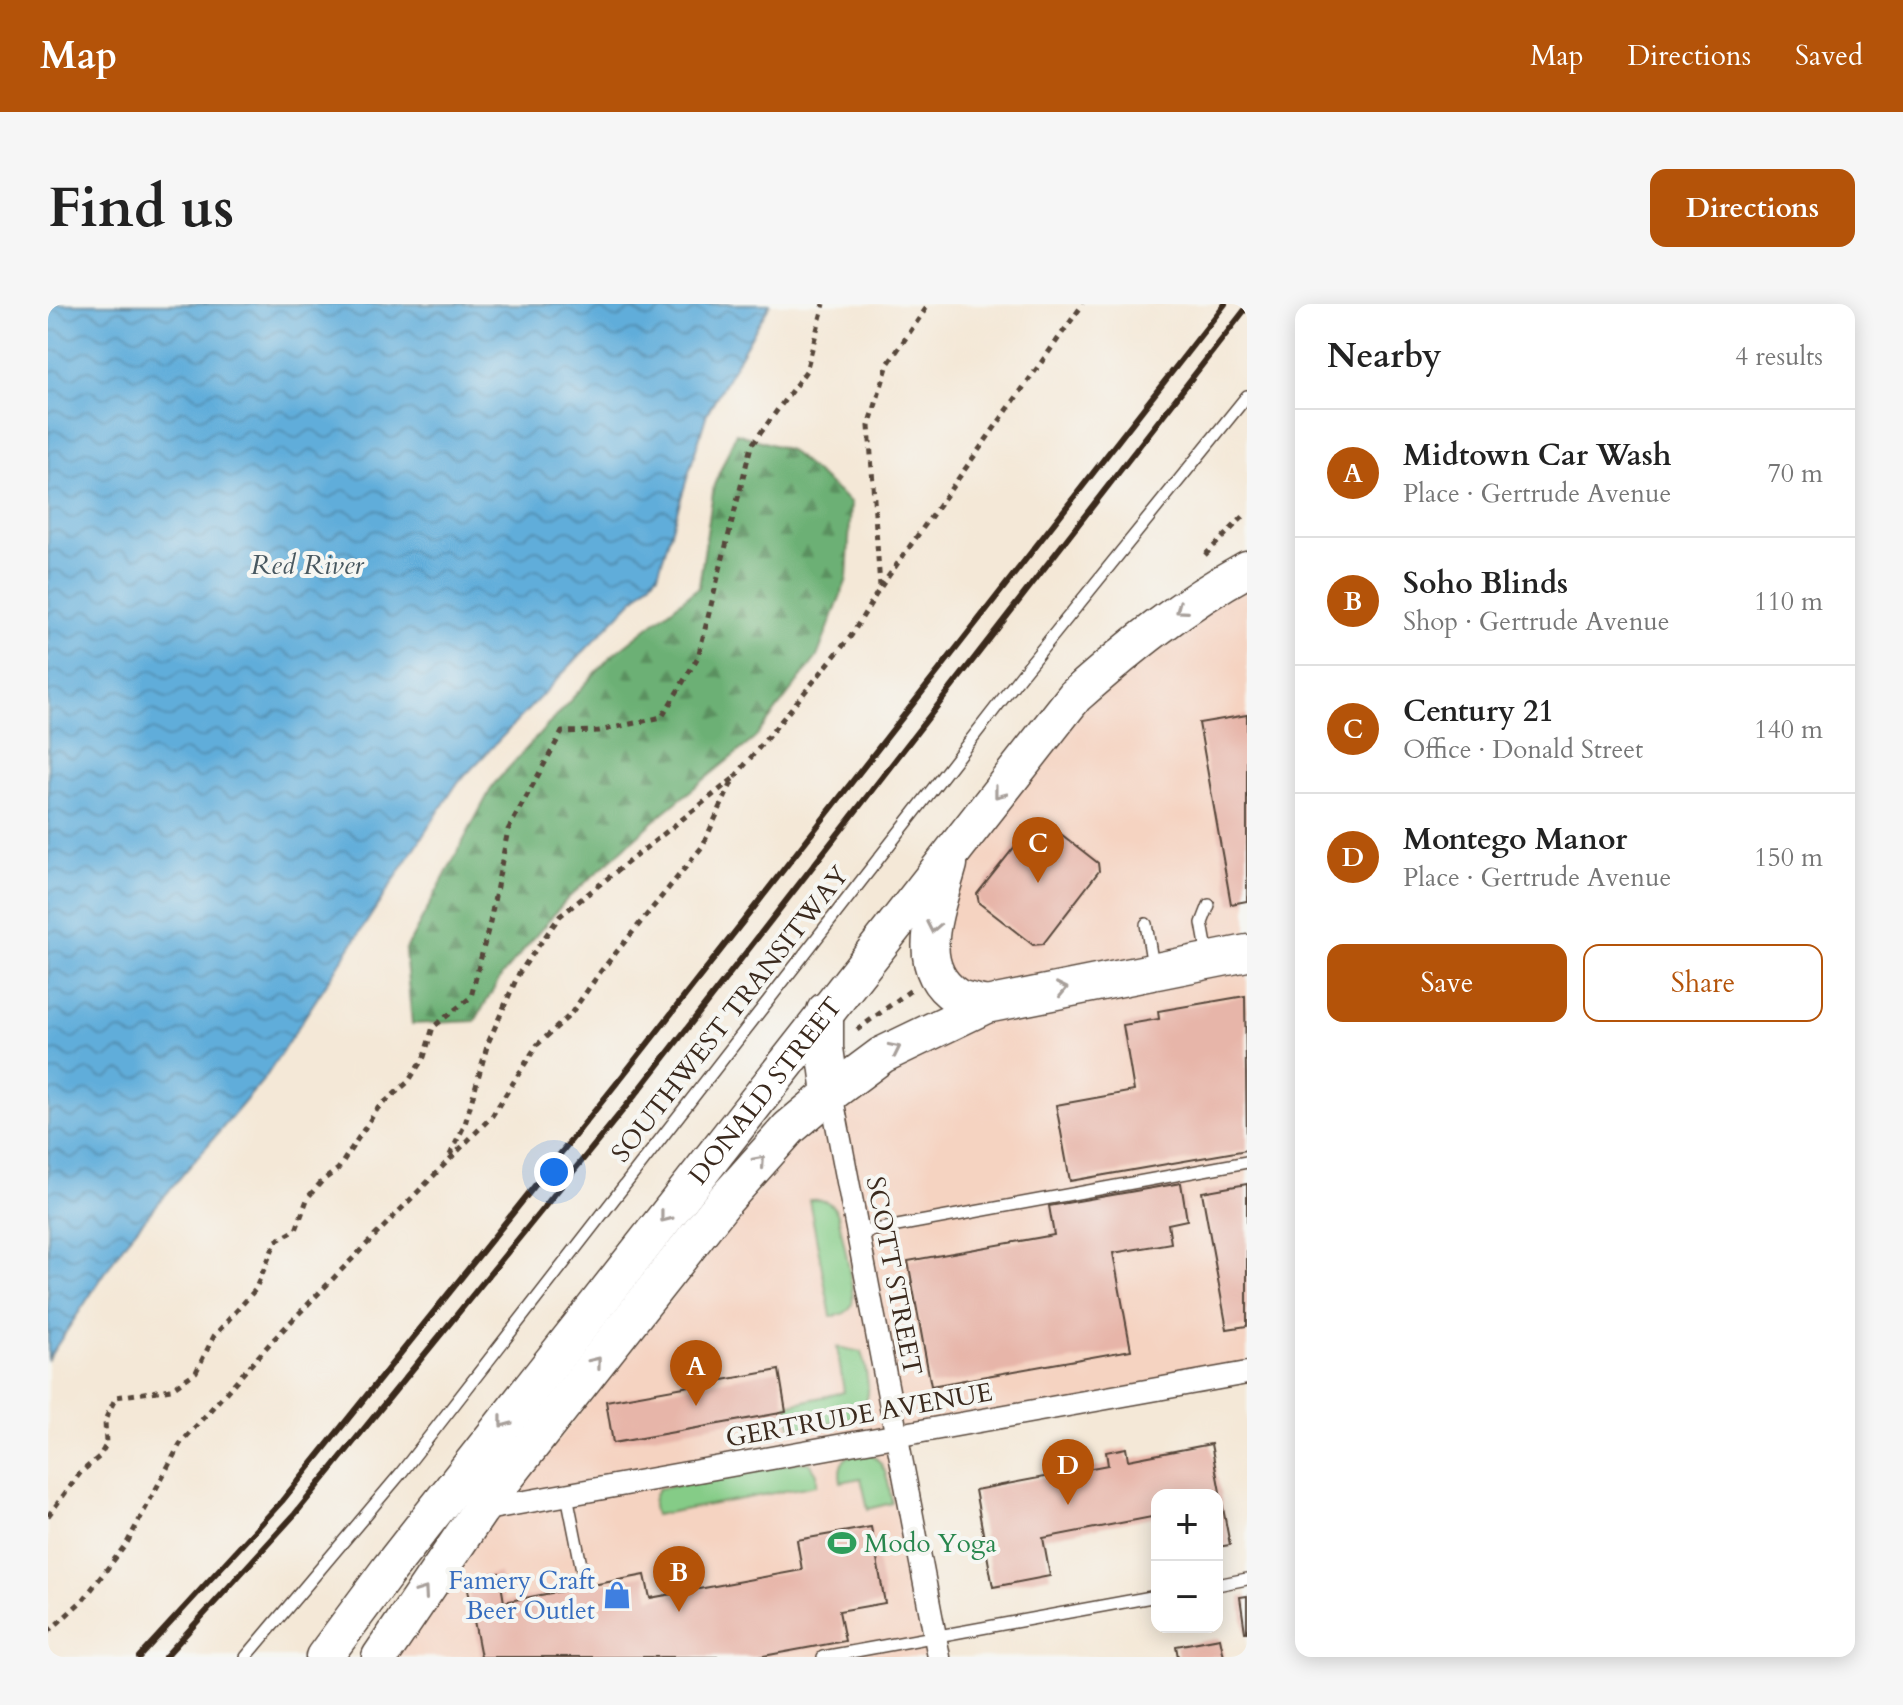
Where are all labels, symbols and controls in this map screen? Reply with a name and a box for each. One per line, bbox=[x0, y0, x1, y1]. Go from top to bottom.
text: Map bbox=[40, 30, 117, 82]
text: Map bbox=[1530, 37, 1584, 75]
text: Directions bbox=[1628, 37, 1751, 75]
text: Saved bbox=[1795, 37, 1863, 75]
button: Directions bbox=[1650, 169, 1855, 247]
text: Find us bbox=[48, 171, 234, 246]
text: Nearby bbox=[1327, 333, 1442, 379]
text: 4 results bbox=[1735, 339, 1823, 374]
text: Midtown Car Wash bbox=[1403, 435, 1671, 476]
text: A bbox=[1343, 456, 1363, 491]
text: 70 m bbox=[1767, 456, 1823, 491]
text: Place · Gertrude Avenue bbox=[1403, 476, 1671, 511]
water label: Red River bbox=[250, 546, 364, 584]
text: Soho Blinds bbox=[1403, 563, 1568, 604]
text: B bbox=[1344, 584, 1362, 619]
text: 110 m bbox=[1754, 584, 1823, 619]
one-way arrow bbox=[1175, 600, 1189, 614]
text: Shop · Gertrude Avenue bbox=[1403, 604, 1670, 639]
text: Century 21 bbox=[1403, 691, 1554, 732]
text: C bbox=[1343, 712, 1363, 747]
text: 140 m bbox=[1754, 712, 1823, 747]
text: Office · Donald Street bbox=[1403, 732, 1643, 767]
one-way arrow bbox=[994, 784, 1008, 799]
pin: C bbox=[1012, 817, 1064, 883]
text: Montego Manor bbox=[1403, 819, 1627, 860]
text: D bbox=[1342, 840, 1364, 875]
text: 150 m bbox=[1754, 840, 1823, 875]
street label: SOUTHWEST TRANSITWAY bbox=[603, 858, 857, 1169]
text: Place · Gertrude Avenue bbox=[1403, 860, 1671, 895]
one-way arrow bbox=[926, 920, 943, 933]
button: Save bbox=[1327, 944, 1567, 1022]
button: Share bbox=[1583, 944, 1823, 1022]
one-way arrow bbox=[1055, 981, 1069, 998]
street label: DONALD STREET bbox=[680, 989, 850, 1192]
one-way arrow bbox=[886, 1043, 901, 1059]
your location bbox=[534, 1152, 574, 1192]
one-way arrow bbox=[750, 1155, 765, 1170]
street label: SCOTT STREET bbox=[858, 1174, 930, 1378]
one-way arrow bbox=[660, 1208, 674, 1223]
pin: A bbox=[670, 1340, 722, 1406]
one-way arrow bbox=[586, 1357, 601, 1371]
street label: GERTRUDE AVENUE bbox=[723, 1374, 995, 1456]
one-way arrow bbox=[500, 1413, 514, 1428]
pin: D bbox=[1042, 1439, 1094, 1505]
map controls bbox=[1151, 1489, 1223, 1633]
button: + bbox=[1151, 1489, 1223, 1561]
place label: Modo Yoga bbox=[864, 1526, 997, 1561]
sports icon: Modo Yoga bbox=[827, 1528, 857, 1558]
pin: B bbox=[653, 1546, 705, 1612]
button: − bbox=[1151, 1561, 1223, 1633]
place label: Famery Craft Beer Outlet bbox=[448, 1563, 595, 1628]
shop icon: Famery Craft Beer Outlet bbox=[602, 1580, 632, 1610]
one-way arrow bbox=[413, 1587, 428, 1601]

